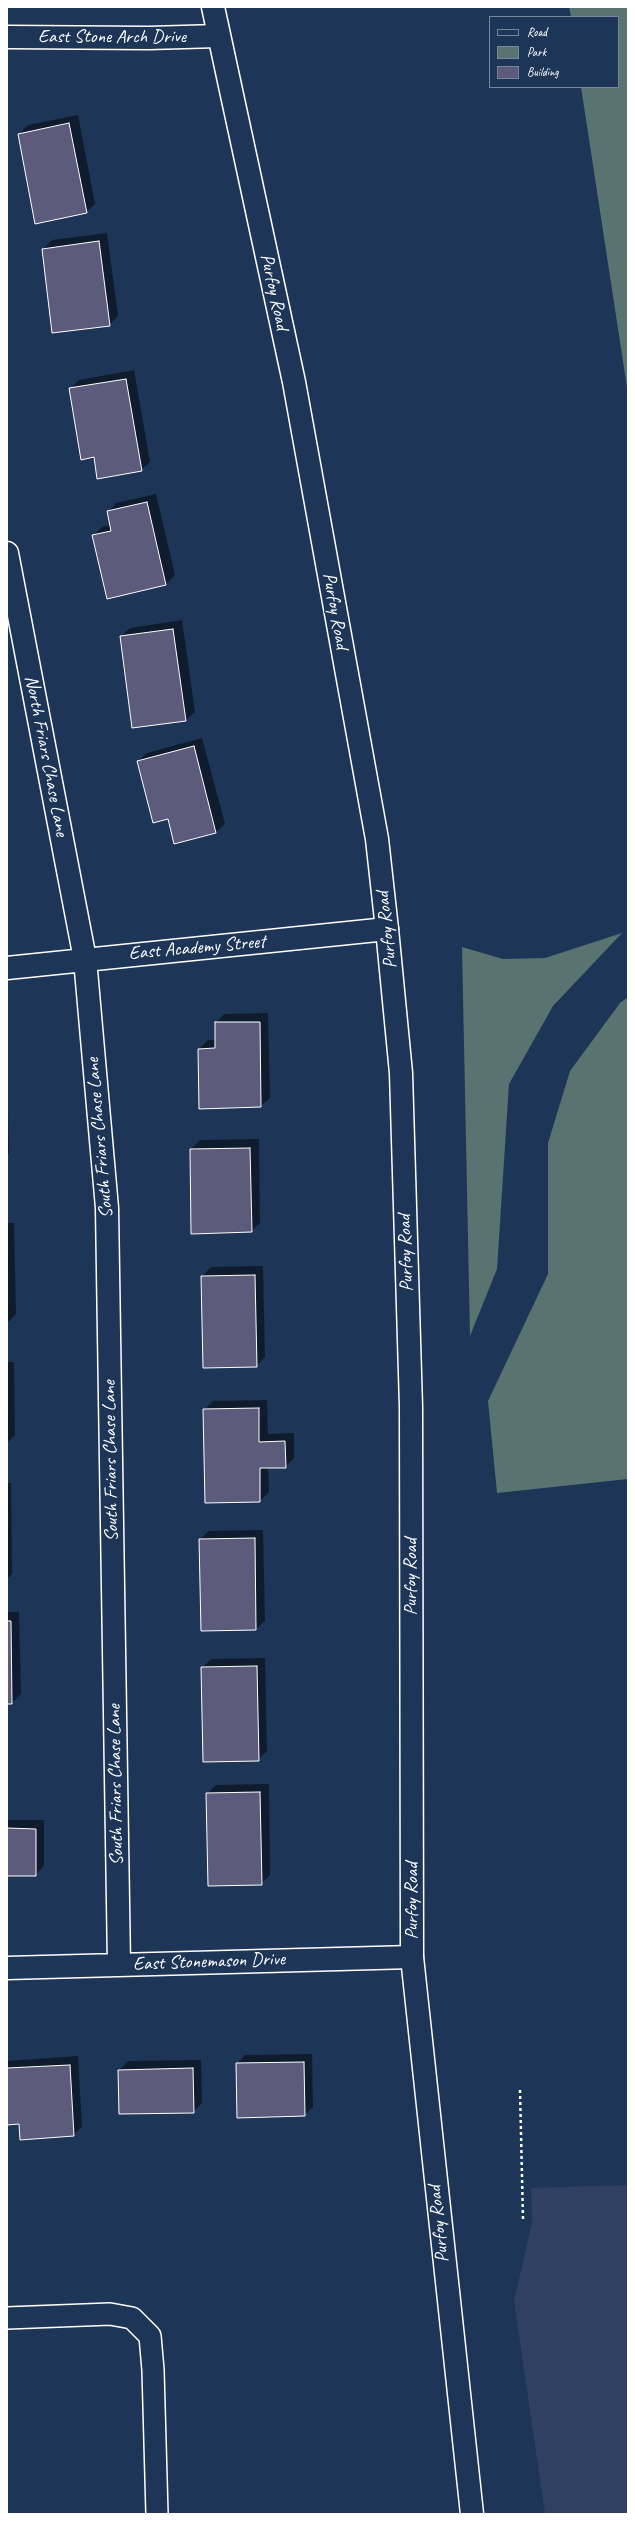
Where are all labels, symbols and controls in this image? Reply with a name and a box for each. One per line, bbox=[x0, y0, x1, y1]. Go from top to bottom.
legend bbox=[489, 16, 619, 88]
text: Road bbox=[527, 24, 547, 40]
street label: East Stone Arch Drive bbox=[38, 26, 186, 48]
text: Park bbox=[527, 44, 546, 60]
text: Building bbox=[527, 64, 559, 80]
street label: Purfoy Road bbox=[255, 252, 293, 332]
street label: Purfoy Road bbox=[317, 571, 353, 651]
street label: North Friars Chase Lane bbox=[19, 674, 73, 838]
street label: Purfoy Road bbox=[372, 890, 402, 970]
street label: East Academy Street bbox=[128, 931, 266, 965]
street label: South Friars Chase Lane bbox=[82, 1057, 118, 1219]
street label: Purfoy Road bbox=[393, 1214, 419, 1292]
street label: South Friars Chase Lane bbox=[98, 1380, 124, 1542]
street label: Purfoy Road bbox=[400, 1538, 422, 1616]
street label: South Friars Chase Lane bbox=[103, 1704, 129, 1866]
street label: Purfoy Road bbox=[401, 1862, 423, 1940]
street label: East Stonemason Drive bbox=[133, 1948, 285, 1976]
street label: Purfoy Road bbox=[424, 2184, 454, 2264]

